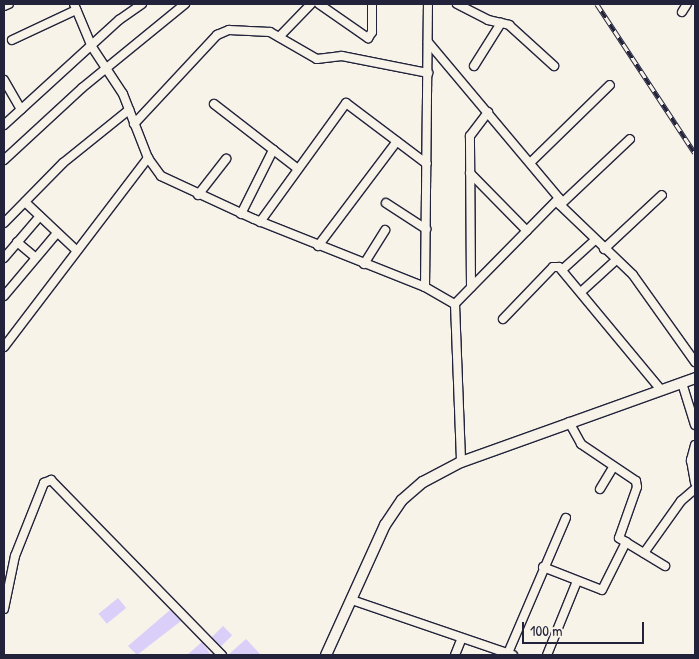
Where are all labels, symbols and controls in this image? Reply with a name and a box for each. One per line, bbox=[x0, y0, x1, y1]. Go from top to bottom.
scale bar bbox=[524, 612, 646, 644]
text: 100 m bbox=[530, 620, 563, 641]

